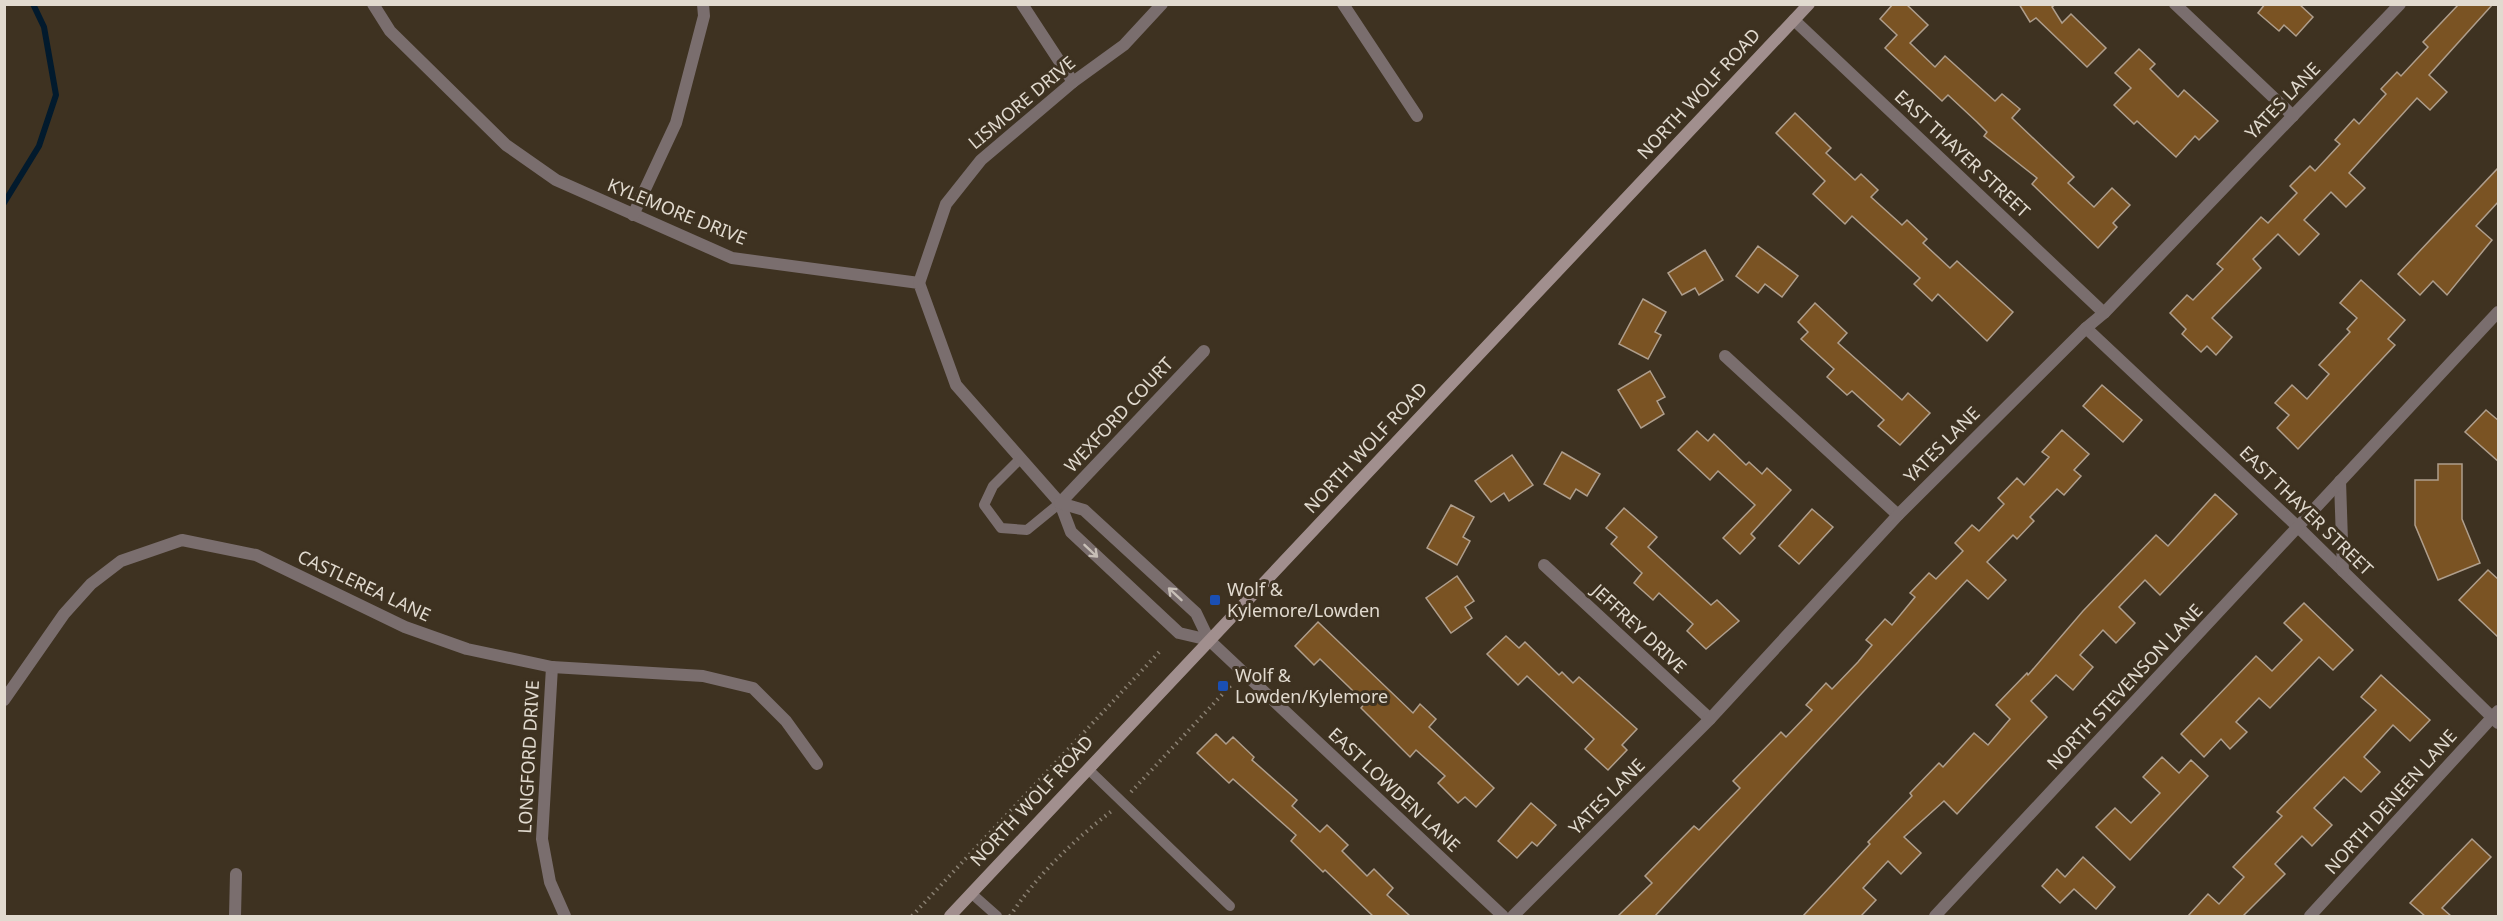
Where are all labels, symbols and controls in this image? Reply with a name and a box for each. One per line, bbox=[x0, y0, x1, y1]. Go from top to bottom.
street label: NORTH WOLF ROAD bbox=[1631, 23, 1765, 164]
street label: LISMORE DRIVE bbox=[963, 50, 1080, 154]
street label: YATES LANE bbox=[2239, 57, 2325, 144]
street label: EAST THAYER STREET bbox=[1890, 84, 2036, 222]
street label: KYLEMORE DRIVE bbox=[604, 172, 751, 250]
street label: WEXFORD COURT bbox=[1059, 352, 1178, 477]
street label: NORTH WOLF ROAD bbox=[1298, 377, 1432, 518]
street label: YATES LANE bbox=[1898, 401, 1985, 488]
street label: EAST THAYER STREET bbox=[2235, 440, 2379, 580]
street label: CASTLEREA LANE bbox=[294, 544, 435, 626]
one-way arrow bbox=[1084, 544, 1099, 558]
place label: Wolf & Kylemore/Lowden bbox=[1227, 577, 1380, 622]
street label: JEFFREY DRIVE bbox=[1586, 577, 1692, 678]
one-way arrow bbox=[1167, 587, 1182, 601]
marker: Wolf & Kylemore/Lowden bbox=[1208, 593, 1222, 607]
street label: NORTH STEVENSON LANE bbox=[2041, 598, 2207, 774]
place label: Wolf & Lowden/Kylemore bbox=[1235, 663, 1388, 708]
marker: Wolf & Lowden/Kylemore bbox=[1216, 679, 1230, 693]
street label: LONGFORD DRIVE bbox=[512, 680, 544, 834]
street label: EAST LOWDEN LANE bbox=[1324, 722, 1466, 857]
street label: NORTH DENEEN LANE bbox=[2319, 724, 2462, 879]
street label: NORTH WOLF ROAD bbox=[964, 730, 1098, 871]
street label: YATES LANE bbox=[1563, 753, 1650, 840]

